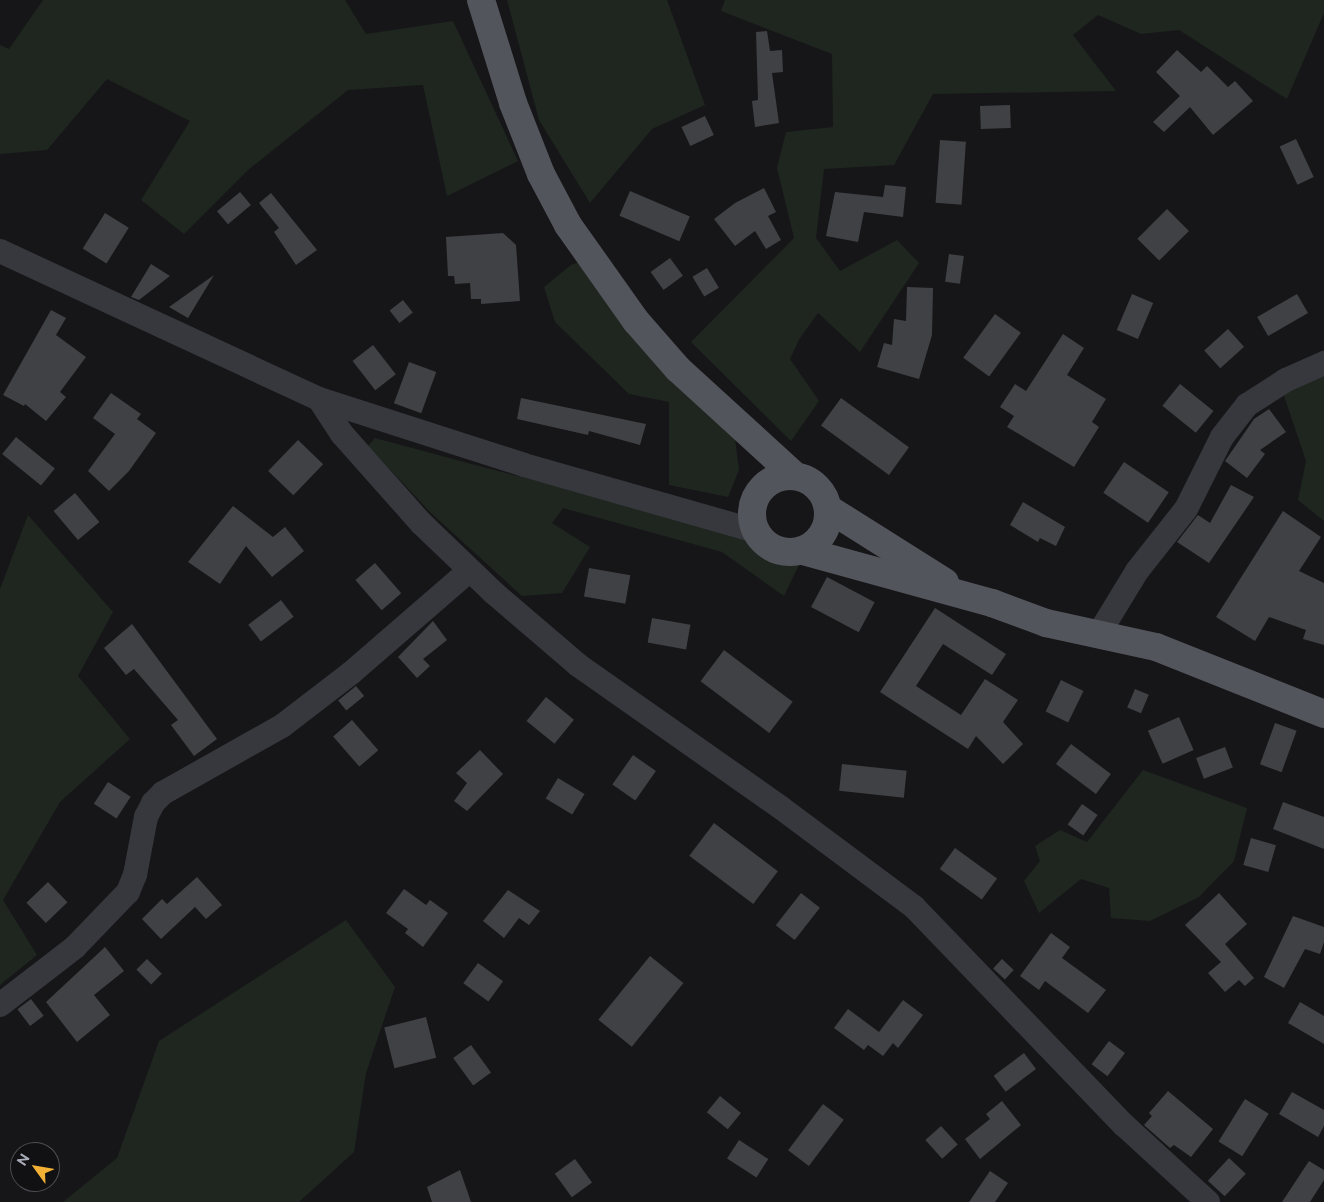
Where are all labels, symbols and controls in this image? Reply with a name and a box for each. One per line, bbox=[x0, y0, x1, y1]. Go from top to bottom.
north arrow bbox=[10, 1142, 60, 1192]
text: N bbox=[14, 1151, 33, 1168]

